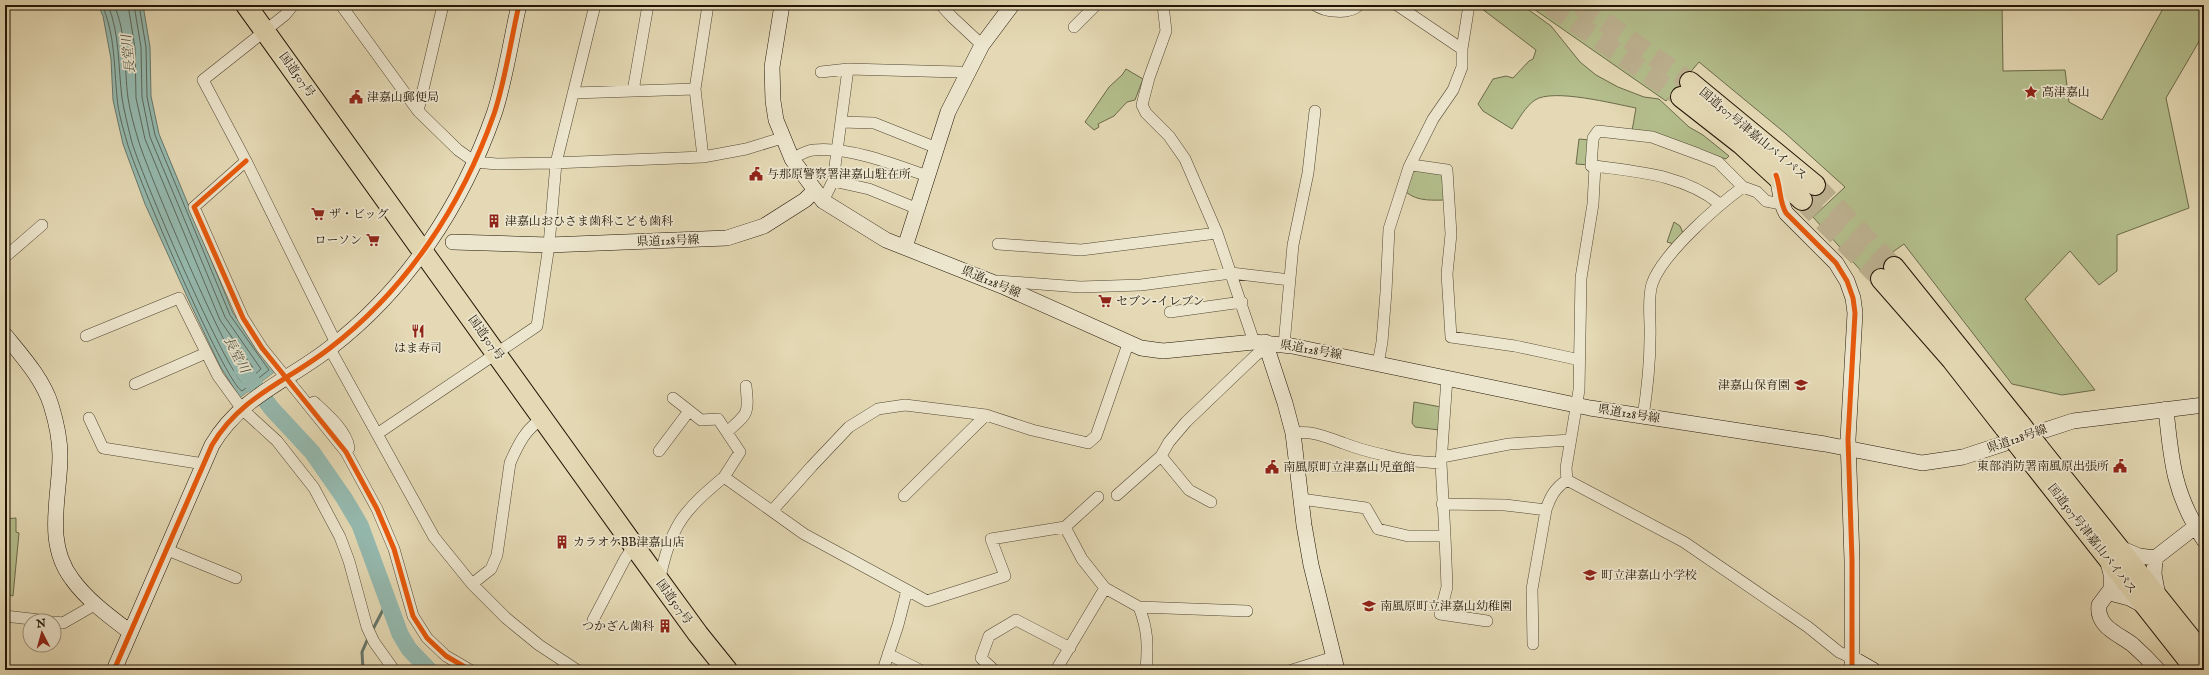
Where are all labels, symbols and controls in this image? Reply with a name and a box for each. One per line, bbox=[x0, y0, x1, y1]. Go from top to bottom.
water label: 長堂川 bbox=[118, 32, 139, 74]
street label: 国道507号 bbox=[276, 50, 318, 100]
place icon: 高津嘉山 bbox=[2023, 84, 2039, 100]
street label: 国道507号津嘉山バイパス bbox=[1696, 85, 1810, 183]
place label: 高津嘉山 bbox=[2042, 85, 2090, 100]
public building icon: 津嘉山郵便局 bbox=[348, 89, 364, 105]
place label: 津嘉山郵便局 bbox=[367, 90, 439, 105]
public building icon: 与那原警察署津嘉山駐在所 bbox=[748, 166, 764, 182]
place label: 与那原警察署津嘉山駐在所 bbox=[767, 167, 911, 182]
supermarket icon: ザ・ビッグ bbox=[310, 206, 326, 222]
place label: ザ・ビッグ bbox=[329, 207, 389, 222]
building icon: 津嘉山おひさま歯科こども歯科 bbox=[486, 213, 502, 229]
place label: 津嘉山おひさま歯科こども歯科 bbox=[505, 214, 673, 229]
supermarket icon: ローソン bbox=[365, 232, 381, 248]
street label: 県道128号線 bbox=[636, 232, 700, 250]
place label: ローソン bbox=[314, 233, 362, 248]
street label: 県道128号線 bbox=[959, 263, 1023, 301]
supermarket icon: セブン-イレブン bbox=[1097, 293, 1113, 309]
place label: セブン-イレブン bbox=[1116, 294, 1205, 309]
street label: 国道507号 bbox=[465, 313, 507, 363]
restaurant icon: はま寿司 bbox=[410, 323, 426, 339]
water label: 長堂川 bbox=[219, 334, 254, 378]
street label: 県道128号線 bbox=[1279, 337, 1343, 363]
place label: はま寿司 bbox=[394, 341, 442, 356]
school or university icon: 津嘉山保育園 bbox=[1793, 377, 1809, 393]
place label: 津嘉山保育園 bbox=[1718, 378, 1790, 393]
street label: 県道128号線 bbox=[1597, 402, 1661, 426]
street label: 県道128号線 bbox=[1985, 422, 2049, 456]
public building icon: 東部消防署南風原出張所 bbox=[2112, 458, 2128, 474]
public building icon: 南風原町立津嘉山児童館 bbox=[1264, 459, 1280, 475]
place label: 東部消防署南風原出張所 bbox=[1977, 459, 2109, 474]
place label: 南風原町立津嘉山児童館 bbox=[1283, 460, 1415, 475]
street label: 国道507号津嘉山バイパス bbox=[2044, 481, 2140, 597]
building icon: カラオケBB津嘉山店 bbox=[554, 534, 570, 550]
place label: カラオケBB津嘉山店 bbox=[573, 535, 685, 550]
school or university icon: 町立津嘉山小学校 bbox=[1582, 567, 1598, 583]
place label: 町立津嘉山小学校 bbox=[1601, 568, 1697, 583]
street label: 国道507号 bbox=[653, 577, 695, 627]
school or university icon: 南風原町立津嘉山幼稚園 bbox=[1361, 598, 1377, 614]
place label: 南風原町立津嘉山幼稚園 bbox=[1380, 599, 1512, 614]
north arrow bbox=[22, 613, 62, 653]
text: N bbox=[35, 617, 47, 632]
building icon: つかざん歯科 bbox=[657, 618, 673, 634]
place label: つかざん歯科 bbox=[582, 619, 654, 634]

